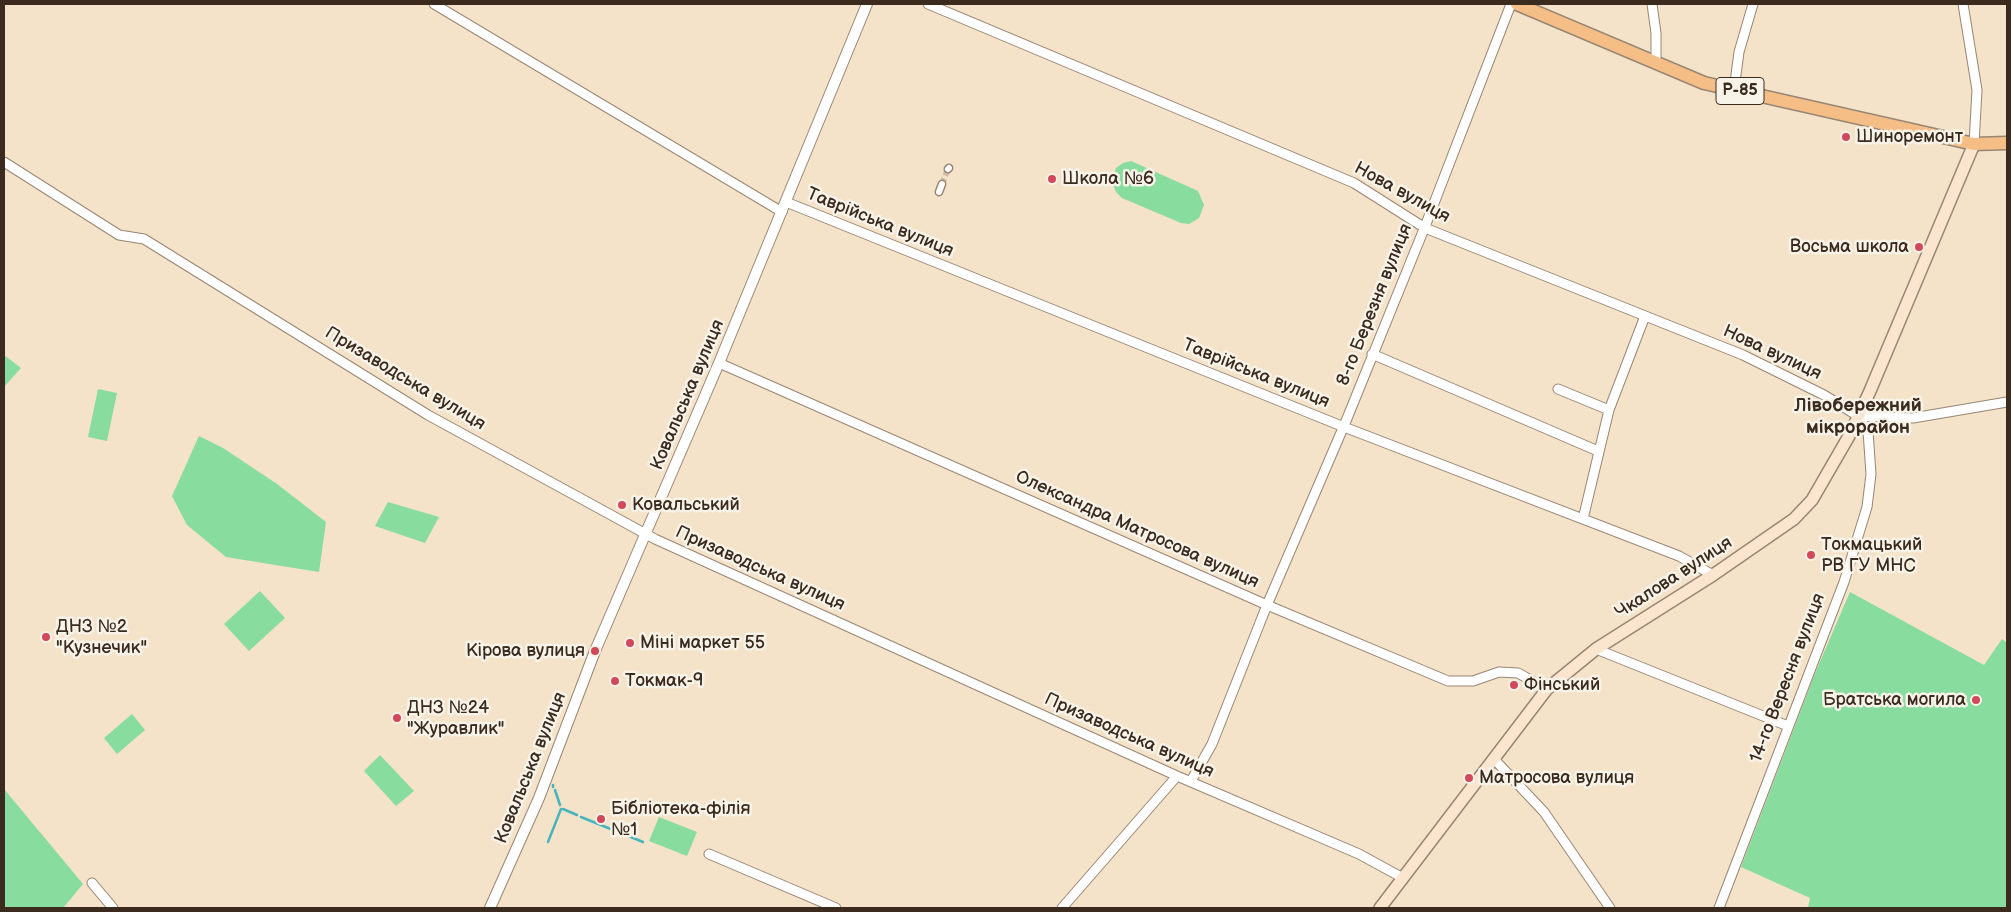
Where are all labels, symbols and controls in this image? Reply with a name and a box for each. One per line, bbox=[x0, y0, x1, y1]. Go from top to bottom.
road number: Р-85 bbox=[1716, 78, 1764, 104]
place label: Шиноремонт bbox=[1856, 126, 1963, 148]
marker: Шиноремонт bbox=[1840, 131, 1852, 143]
street label: Нова вулиця bbox=[1350, 158, 1454, 228]
place label: Школа №6 bbox=[1062, 168, 1154, 190]
marker: Школа №6 bbox=[1046, 173, 1058, 185]
street label: Таврійська вулиця bbox=[803, 184, 957, 262]
street label: 8-го Березня вулиця bbox=[1333, 221, 1417, 389]
place label: Восьма школа bbox=[1790, 236, 1909, 258]
marker: Восьма школа bbox=[1913, 241, 1925, 253]
street label: Ковальська вулиця bbox=[647, 317, 729, 473]
street label: Нова вулиця bbox=[1719, 321, 1825, 385]
street label: Призаводська вулиця bbox=[321, 323, 489, 435]
street label: Таврійська вулиця bbox=[1179, 335, 1333, 413]
district label: Лівобережний мікрорайон bbox=[1794, 395, 1922, 439]
street label: Олександра Матросова вулиця bbox=[1012, 466, 1262, 594]
place label: Ковальський bbox=[632, 494, 740, 516]
marker: Ковальський bbox=[616, 499, 628, 511]
street label: Призаводська вулиця bbox=[672, 522, 848, 616]
street label: Чкалова вулиця bbox=[1612, 532, 1736, 624]
place label: Токмацький РВ ГУ МНС bbox=[1821, 534, 1922, 576]
marker: Токмацький РВ ГУ МНС bbox=[1805, 549, 1817, 561]
street label: 14-го Вересня вулиця bbox=[1746, 590, 1830, 766]
place label: ДНЗ №2 "Кузнечик" bbox=[56, 616, 147, 659]
marker: ДНЗ №2 "Кузнечик" bbox=[40, 631, 52, 643]
place label: Міні маркет 55 bbox=[640, 632, 765, 654]
marker: Міні маркет 55 bbox=[624, 637, 636, 649]
place label: Кірова вулиця bbox=[466, 640, 585, 662]
marker: Кірова вулиця bbox=[589, 645, 601, 657]
place label: Токмак-9 bbox=[625, 670, 703, 692]
place label: Фінський bbox=[1524, 674, 1600, 696]
marker: Токмак-9 bbox=[609, 675, 621, 687]
marker: Фінський bbox=[1508, 679, 1520, 691]
street label: Ковальська вулиця bbox=[491, 689, 571, 847]
street label: Призаводська вулиця bbox=[1041, 689, 1217, 783]
place label: Братська могила bbox=[1823, 689, 1966, 711]
marker: Братська могила bbox=[1970, 694, 1982, 706]
place label: ДНЗ №24 "Журавлик" bbox=[407, 697, 505, 740]
marker: ДНЗ №24 "Журавлик" bbox=[391, 712, 403, 724]
place label: Матросова вулиця bbox=[1479, 767, 1634, 789]
marker: Матросова вулиця bbox=[1463, 772, 1475, 784]
place label: Бібліотека-філія №1 bbox=[611, 798, 750, 841]
marker: Бібліотека-філія №1 bbox=[595, 813, 607, 825]

